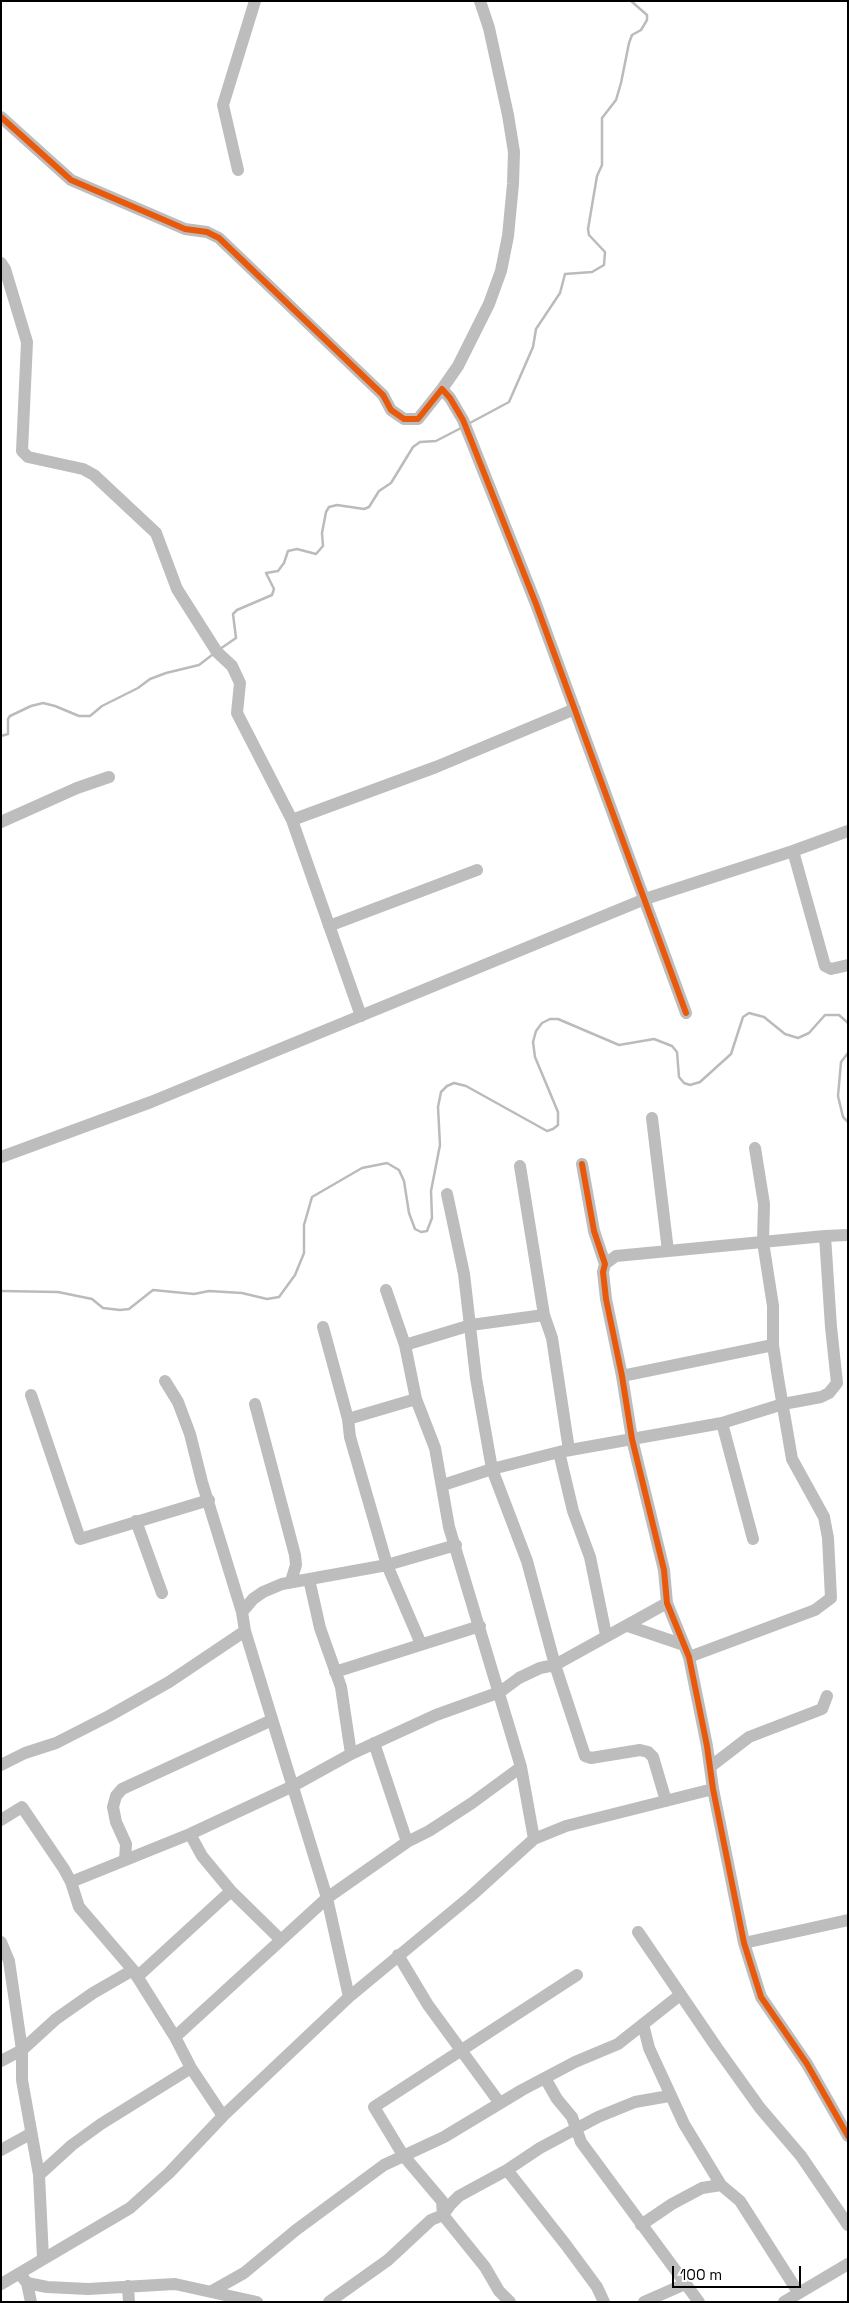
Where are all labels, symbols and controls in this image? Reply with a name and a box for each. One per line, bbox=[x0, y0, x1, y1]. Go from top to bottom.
scale bar bbox=[674, 2256, 803, 2288]
text: 100 m bbox=[680, 2265, 722, 2284]

